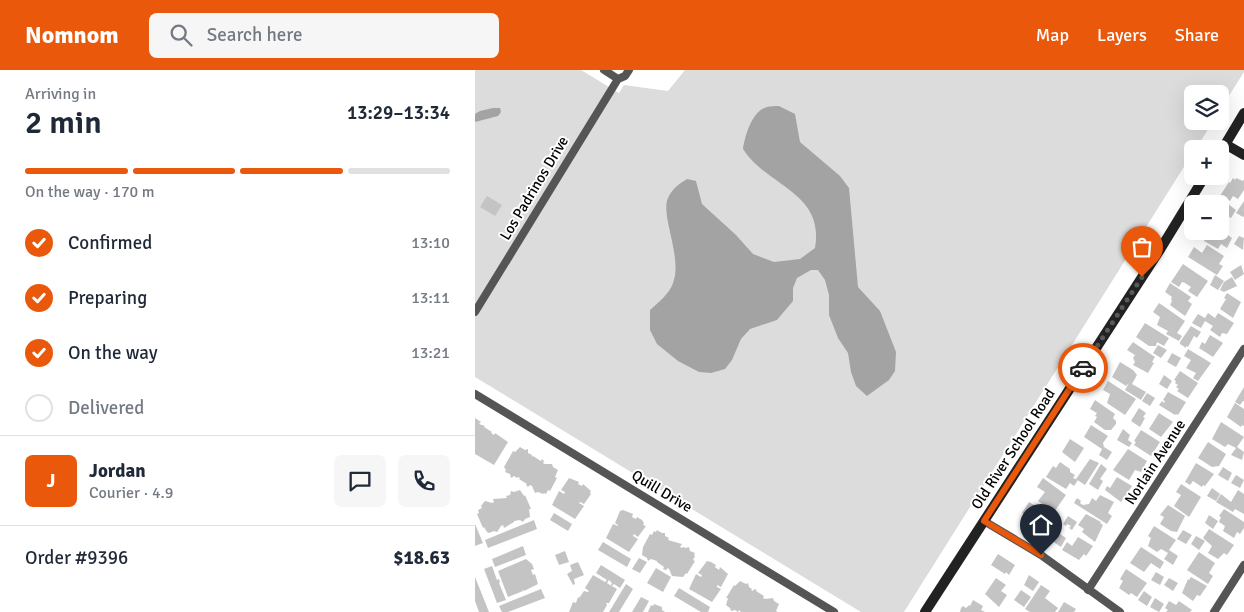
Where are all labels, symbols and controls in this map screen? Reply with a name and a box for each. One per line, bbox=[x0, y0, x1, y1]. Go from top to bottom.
search box bbox=[149, 13, 499, 58]
text: Nomnom bbox=[25, 20, 119, 50]
icon: search bbox=[167, 21, 195, 49]
text: Search here bbox=[207, 23, 303, 47]
text: Map bbox=[1036, 24, 1069, 46]
text: Layers bbox=[1097, 24, 1147, 46]
text: Share bbox=[1175, 24, 1219, 46]
text: Arriving in bbox=[25, 84, 96, 104]
map controls bbox=[1184, 85, 1229, 240]
button: layers bbox=[1184, 85, 1229, 130]
text: 13:29–13:34 bbox=[347, 101, 450, 125]
text: 2 min bbox=[25, 103, 102, 142]
street label: Los Padrinos Drive bbox=[496, 133, 572, 243]
button: + bbox=[1184, 140, 1229, 185]
text: On the way · 170 m bbox=[25, 182, 155, 202]
button: − bbox=[1184, 195, 1229, 240]
pin bbox=[1121, 226, 1163, 277]
icon: check bbox=[25, 229, 53, 257]
text: Confirmed bbox=[68, 231, 152, 255]
text: 13:10 bbox=[411, 233, 450, 253]
icon: bag bbox=[1128, 233, 1156, 261]
icon: check bbox=[25, 284, 53, 312]
text: Preparing bbox=[68, 286, 147, 310]
text: 13:11 bbox=[411, 288, 450, 308]
icon: check bbox=[25, 339, 53, 367]
text: On the way bbox=[68, 341, 158, 365]
text: 13:21 bbox=[411, 343, 450, 363]
courier bbox=[1058, 343, 1108, 393]
icon: car bbox=[1069, 354, 1097, 382]
street label: Old River School Road bbox=[967, 385, 1059, 513]
text: Delivered bbox=[68, 396, 144, 420]
street label: Norlain Avenue bbox=[1121, 416, 1189, 508]
button: chat bbox=[334, 455, 386, 507]
button: phone bbox=[398, 455, 450, 507]
text: Jordan bbox=[89, 459, 146, 483]
street label: Quill Drive bbox=[628, 466, 696, 516]
text: J bbox=[47, 469, 55, 493]
text: Courier · 4.9 bbox=[89, 483, 173, 503]
pin bbox=[1020, 504, 1062, 555]
icon: home bbox=[1027, 511, 1055, 539]
text: Order #9396 bbox=[25, 546, 128, 570]
text: $18.63 bbox=[393, 546, 450, 570]

